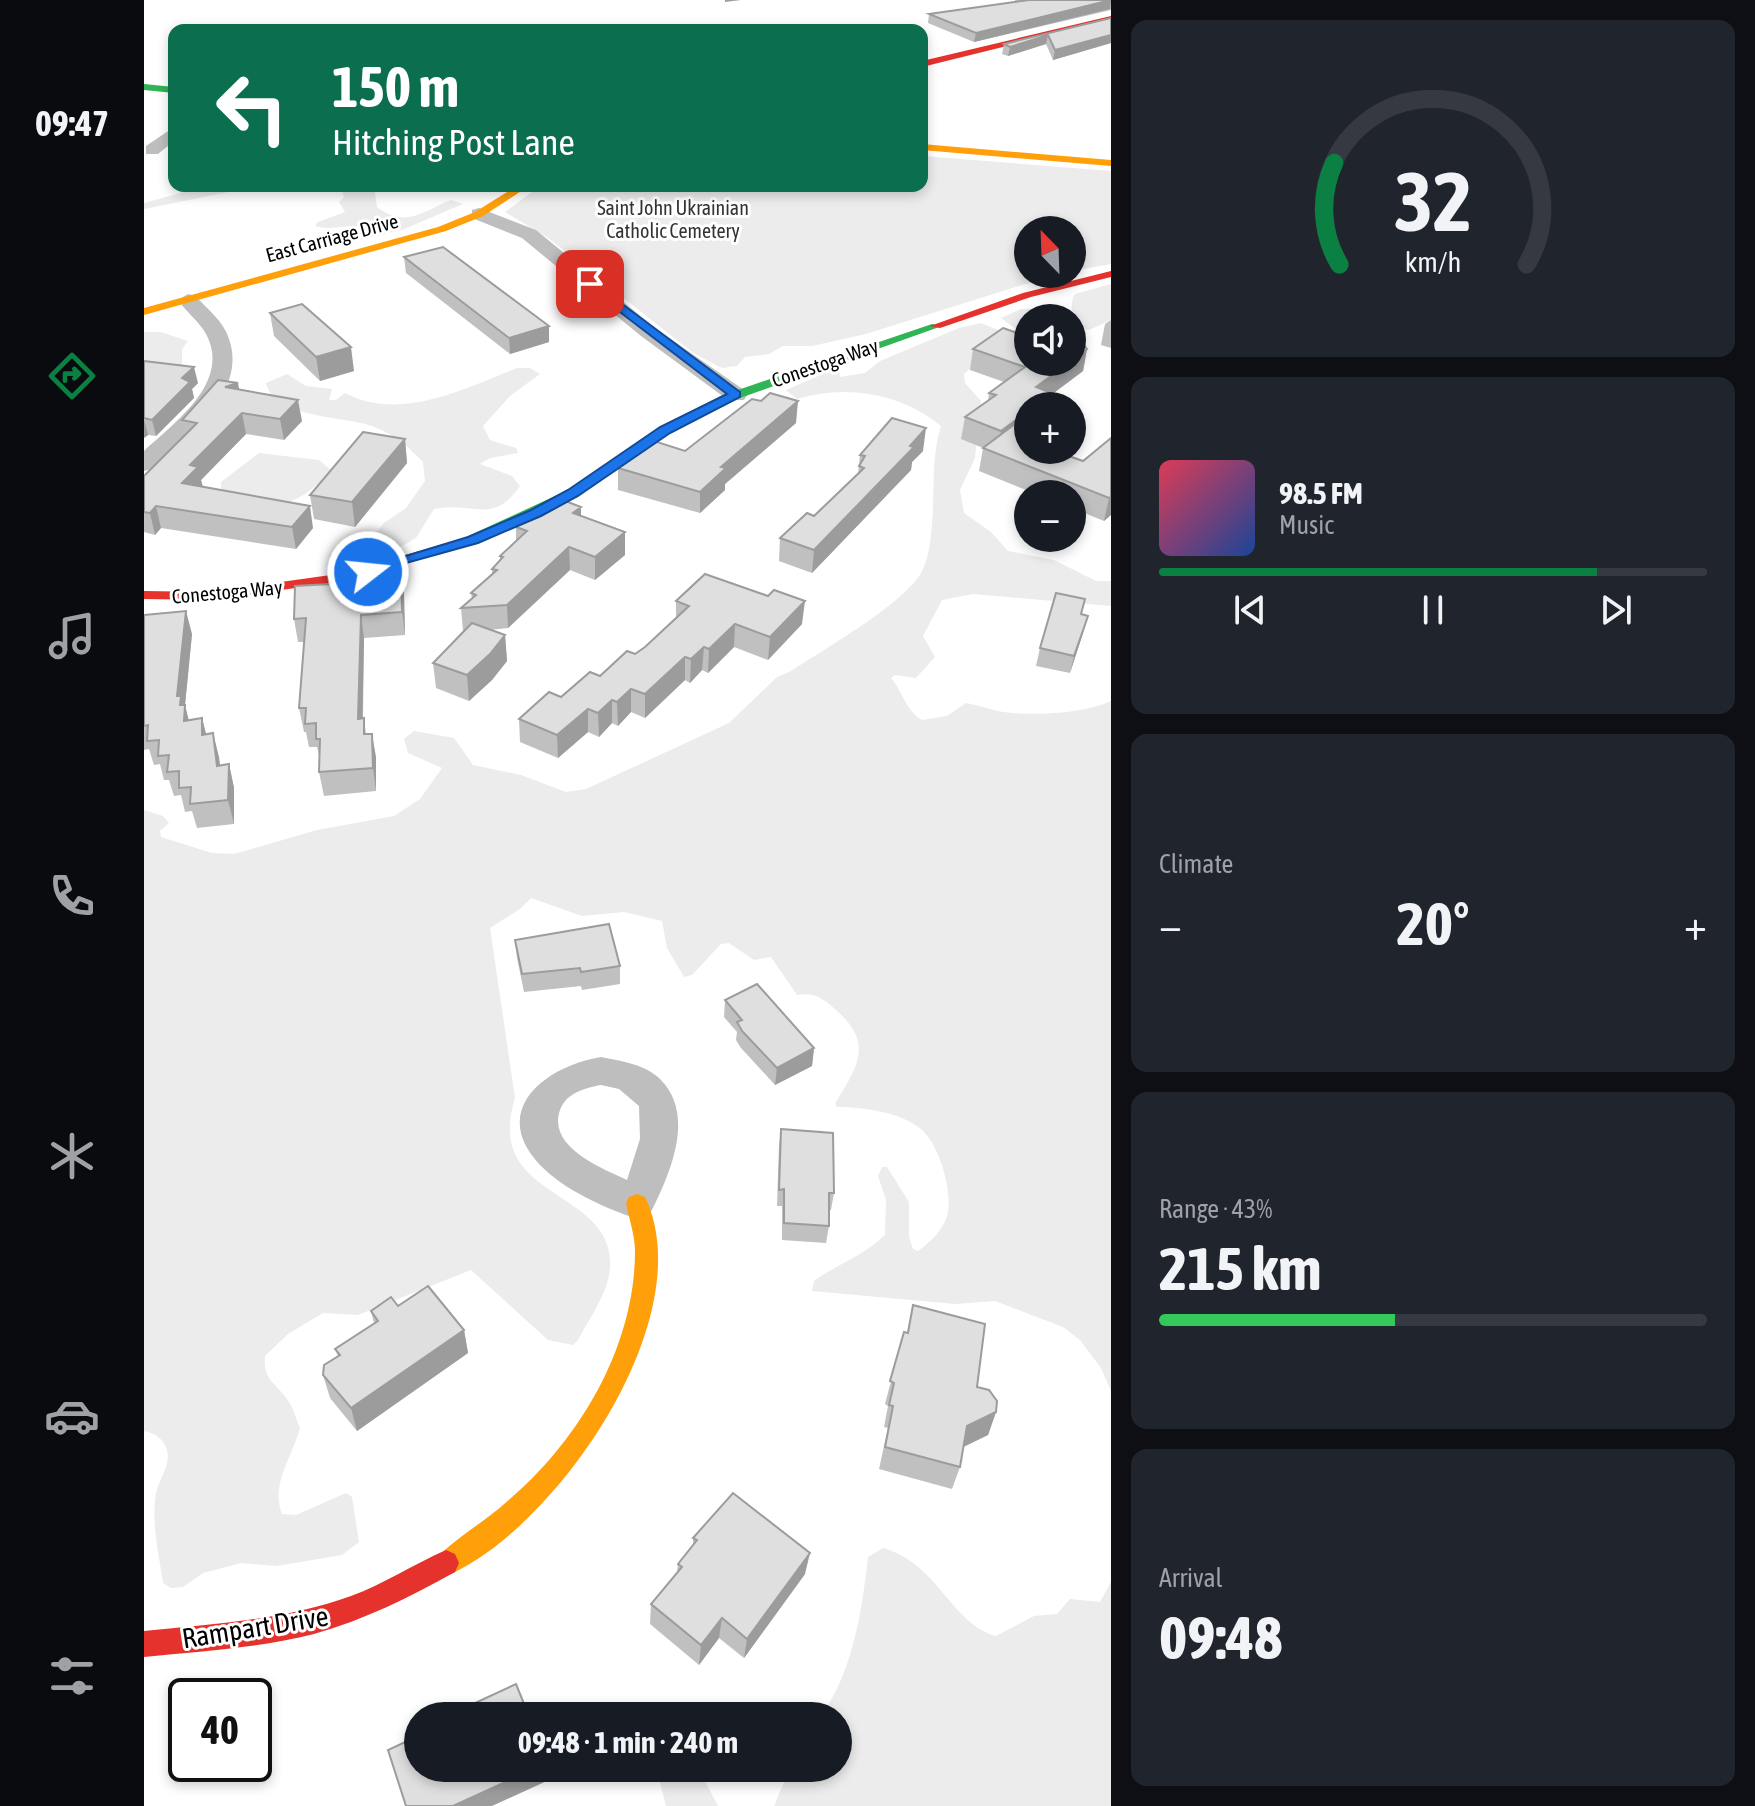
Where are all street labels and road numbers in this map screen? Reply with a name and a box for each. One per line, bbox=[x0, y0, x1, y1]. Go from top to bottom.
street label: East Carriage Drive bbox=[263, 209, 401, 266]
street label: Conestoga Way bbox=[769, 334, 881, 391]
street label: Conestoga Way bbox=[171, 575, 283, 608]
street label: Rampart Drive bbox=[180, 1600, 330, 1654]

